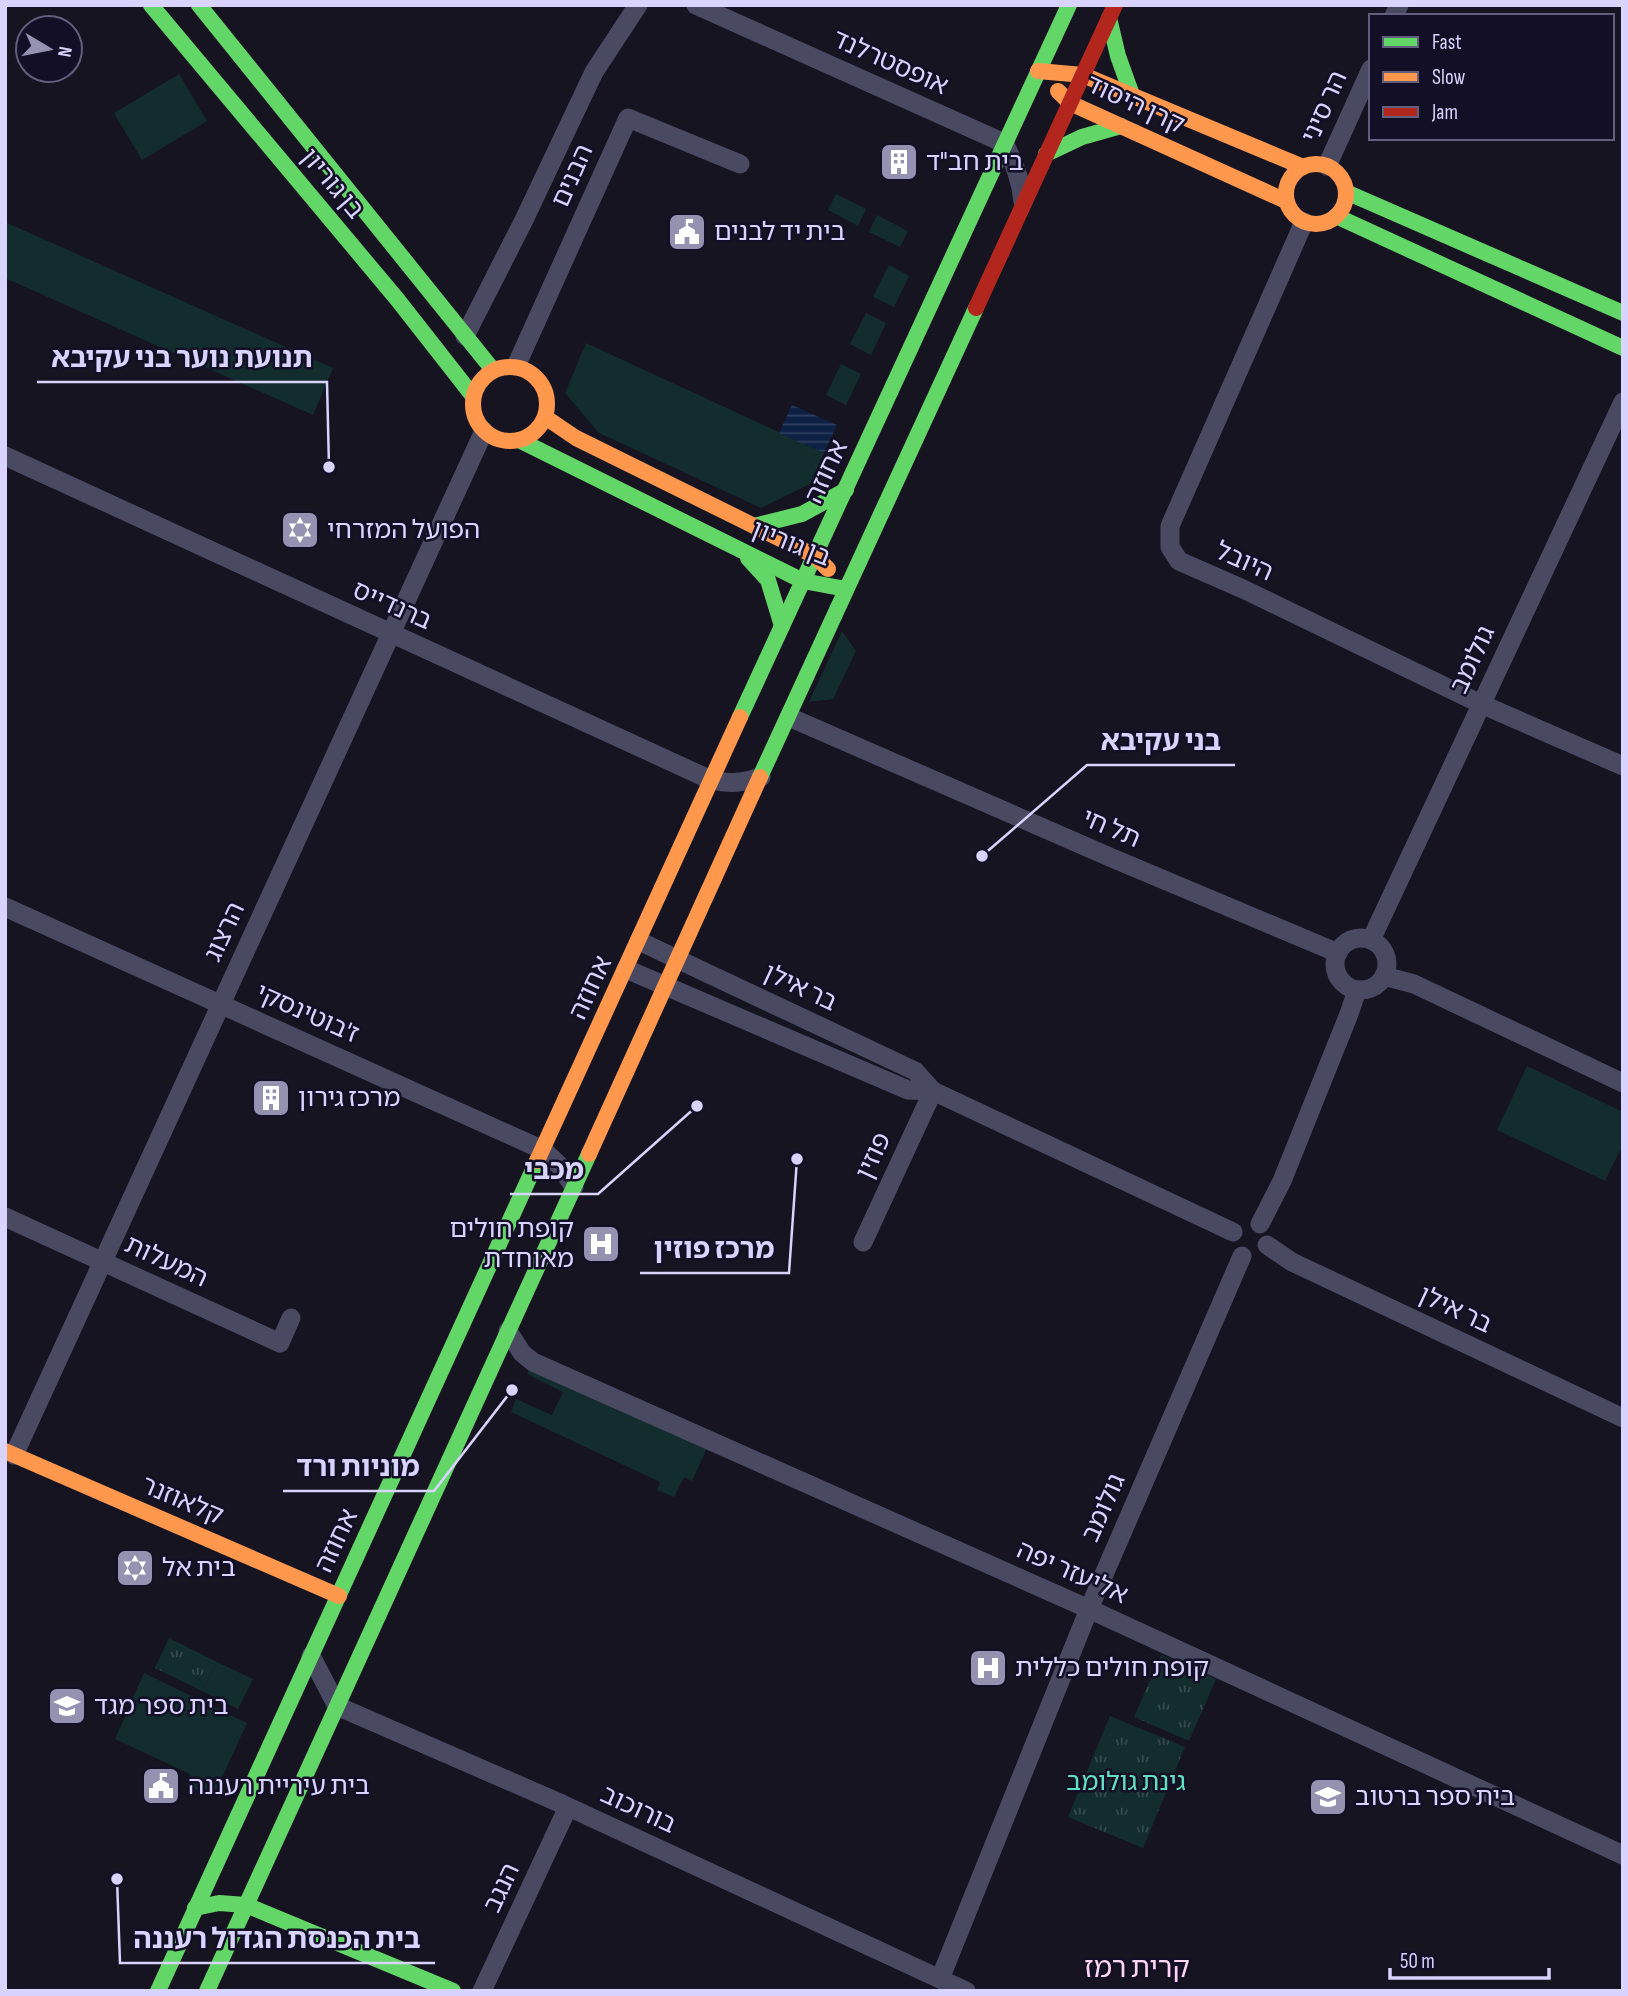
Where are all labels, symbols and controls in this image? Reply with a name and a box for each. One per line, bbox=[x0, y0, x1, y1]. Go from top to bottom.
north arrow bbox=[14, 14, 84, 84]
legend bbox=[1369, 14, 1614, 140]
street label: אופסטרלנד bbox=[827, 24, 953, 102]
text: Fast bbox=[1432, 30, 1462, 55]
text: N bbox=[52, 45, 76, 59]
text: Slow bbox=[1432, 65, 1466, 90]
street label: הר סיני bbox=[1295, 66, 1355, 148]
street label: קרן היסוד bbox=[1081, 69, 1189, 141]
text: Jam bbox=[1431, 100, 1458, 125]
street label: הבנים bbox=[546, 140, 600, 212]
building icon: בית חב"ד bbox=[878, 141, 920, 183]
street label: בן גוריון bbox=[294, 142, 370, 226]
place label: בית חב"ד bbox=[926, 147, 1024, 178]
public building icon: בית יד לבנים bbox=[666, 211, 708, 253]
place label: בית יד לבנים bbox=[714, 217, 845, 248]
callout: תנועת נוער בני עקיבא bbox=[37, 333, 327, 382]
text: תנועת נוער בני עקיבא bbox=[51, 342, 313, 375]
street label: אחוזה bbox=[799, 435, 855, 509]
synagogue icon: הפועל המזרחי bbox=[279, 509, 321, 551]
street label: בן גוריון bbox=[747, 514, 835, 574]
place label: הפועל המזרחי bbox=[327, 515, 480, 546]
street label: היובל bbox=[1210, 536, 1278, 588]
street label: ברנדייס bbox=[347, 575, 437, 637]
street label: גולומב bbox=[1444, 621, 1502, 699]
callout: בני עקיבא bbox=[1087, 716, 1235, 765]
text: בני עקיבא bbox=[1101, 725, 1221, 758]
street label: תל חי bbox=[1077, 803, 1145, 855]
street label: הרצוג bbox=[198, 897, 252, 967]
street label: אחוזה bbox=[563, 951, 619, 1025]
street label: בר אילן bbox=[758, 958, 842, 1018]
street label: ז'בוטינסקי bbox=[251, 978, 363, 1050]
building icon: מרכז גירון bbox=[250, 1077, 292, 1119]
place label: מרכז גירון bbox=[298, 1083, 400, 1114]
street label: פוזין bbox=[850, 1128, 898, 1184]
callout: מכבי bbox=[510, 1145, 598, 1194]
text: מכבי bbox=[524, 1154, 584, 1187]
place label: קופת חולים מאוחדת bbox=[450, 1214, 574, 1275]
hospital icon: קופת חולים מאוחדת bbox=[580, 1223, 622, 1265]
callout: מרכז פוזין bbox=[640, 1224, 789, 1273]
street label: המעלות bbox=[120, 1229, 212, 1295]
text: מרכז פוזין bbox=[654, 1233, 774, 1266]
street label: בר אילן bbox=[1413, 1280, 1497, 1340]
callout: מוניות ורד bbox=[283, 1442, 434, 1491]
text: מוניות ורד bbox=[296, 1451, 420, 1484]
street label: גולומב bbox=[1075, 1469, 1133, 1547]
street label: קלאוזנר bbox=[136, 1470, 228, 1532]
street label: אחוזה bbox=[309, 1504, 365, 1578]
street label: אליעזר יפה bbox=[1012, 1535, 1132, 1611]
synagogue icon: בית אל bbox=[114, 1547, 156, 1589]
place label: בית אל bbox=[162, 1553, 236, 1584]
hospital icon: קופת חולים כללית bbox=[967, 1647, 1009, 1689]
place label: קופת חולים כללית bbox=[1015, 1653, 1209, 1684]
school or university icon: בית ספר מגד bbox=[46, 1685, 88, 1727]
place label: בית ספר מגד bbox=[94, 1691, 229, 1722]
public building icon: בית עיריית רעננה bbox=[140, 1765, 182, 1807]
park label: גינת גולומב bbox=[1066, 1767, 1186, 1798]
place label: בית עיריית רעננה bbox=[188, 1771, 370, 1802]
school or university icon: בית ספר ברטוב bbox=[1307, 1776, 1349, 1818]
street label: בורוכוב bbox=[595, 1779, 681, 1841]
place label: בית ספר ברטוב bbox=[1355, 1782, 1515, 1813]
street label: הנגב bbox=[477, 1858, 527, 1918]
callout: בית הכנסת הגדול רעננה bbox=[120, 1914, 435, 1963]
text: בית הכנסת הגדול רעננה bbox=[133, 1923, 421, 1956]
scale bar bbox=[1390, 1937, 1549, 1981]
text: 50 m bbox=[1400, 1949, 1435, 1974]
district label: קרית רמז bbox=[1084, 1952, 1190, 1985]

